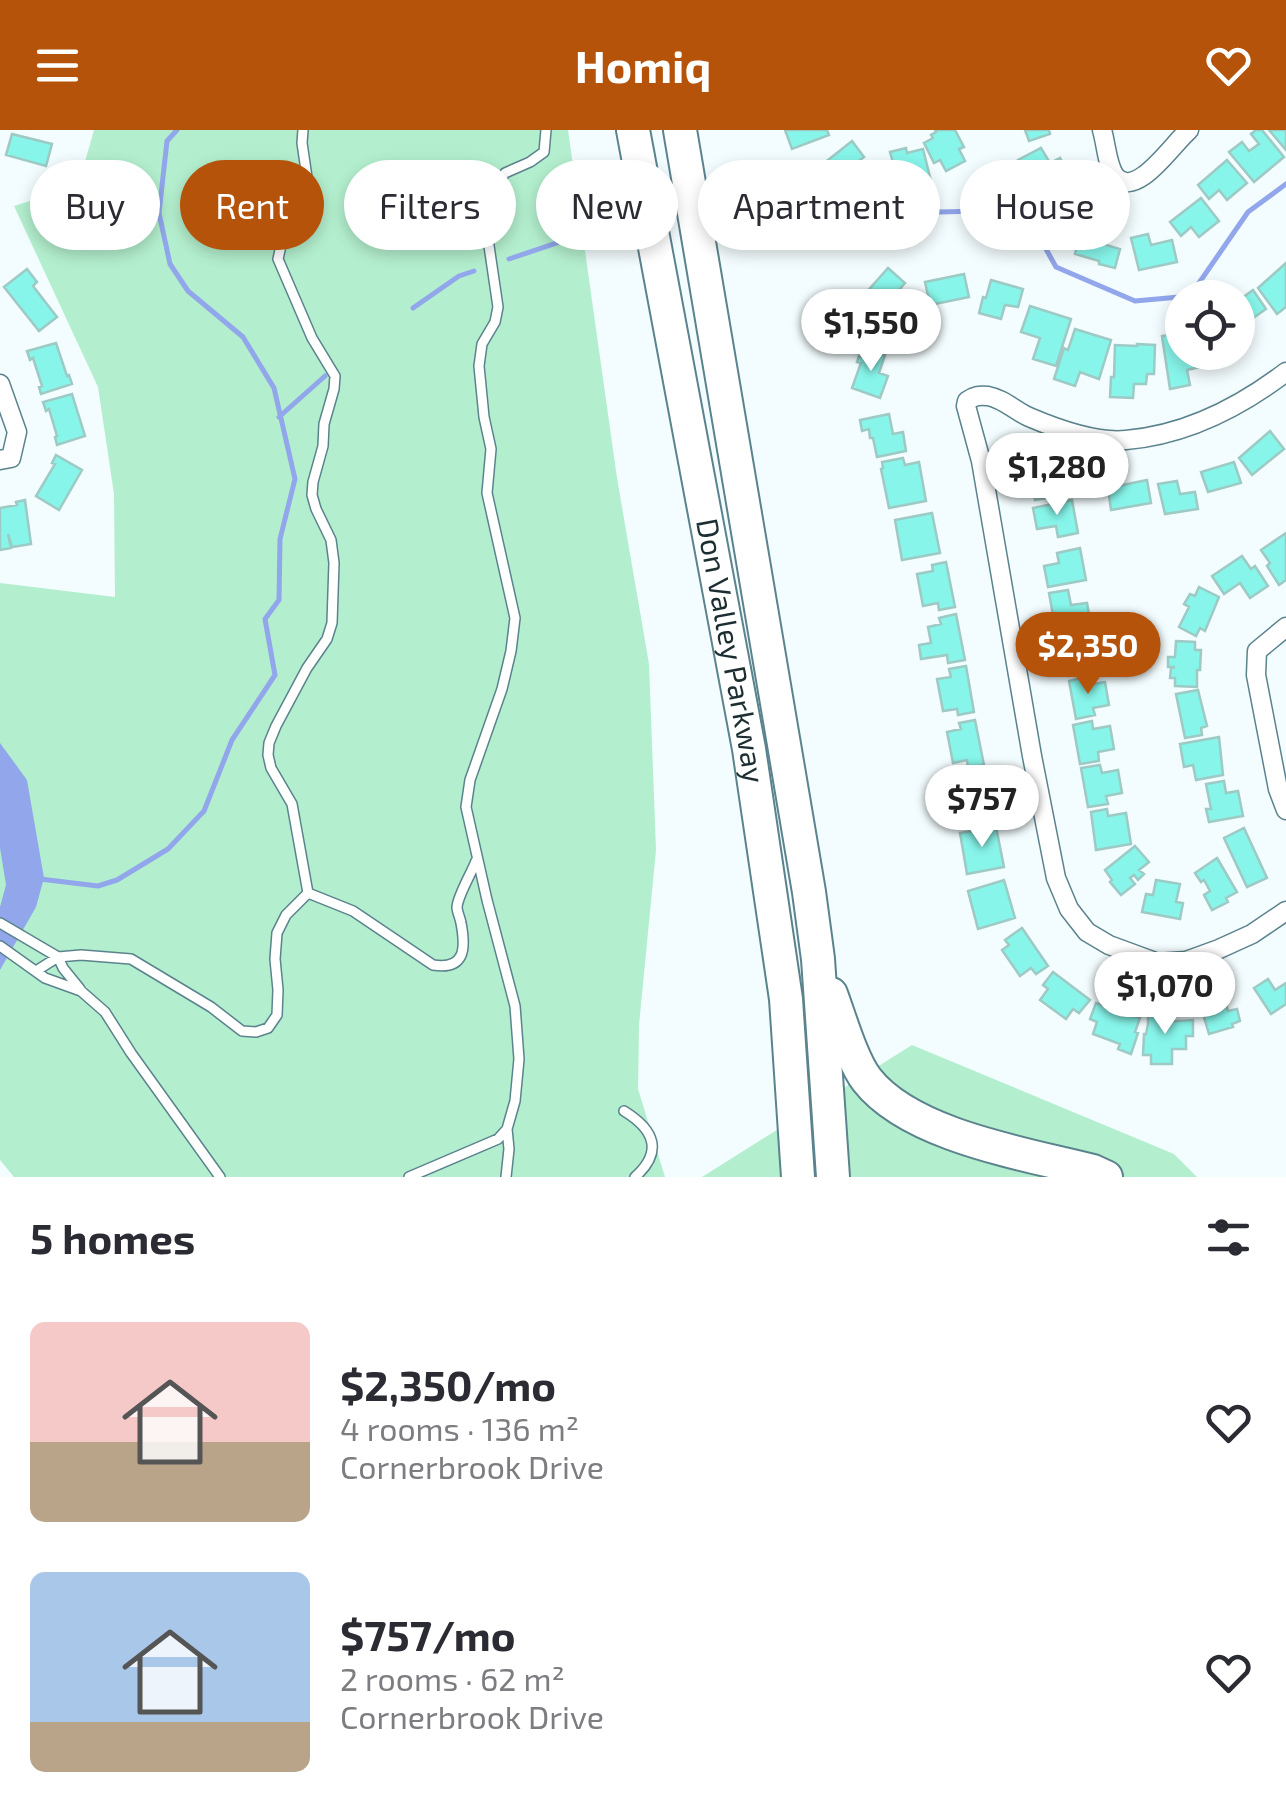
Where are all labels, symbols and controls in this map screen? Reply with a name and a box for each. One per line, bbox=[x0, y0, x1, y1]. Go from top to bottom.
icon: menu bbox=[30, 38, 85, 93]
text: Homiq bbox=[575, 38, 711, 92]
icon: heart bbox=[1201, 38, 1256, 93]
chip: Buy bbox=[30, 160, 160, 250]
chip: Rent bbox=[180, 160, 324, 250]
chip: Filters bbox=[344, 160, 516, 250]
chip: New bbox=[536, 160, 678, 250]
chip: Apartment bbox=[698, 160, 940, 250]
chip: House bbox=[960, 160, 1130, 250]
map controls bbox=[1165, 280, 1255, 370]
button: locate bbox=[1165, 280, 1255, 370]
pin: $1,550 bbox=[790, 289, 952, 374]
text: $1,550 bbox=[823, 302, 919, 340]
pin: $1,280 bbox=[976, 433, 1138, 518]
text: $1,280 bbox=[1008, 446, 1106, 484]
street label: Don Valley Parkway bbox=[690, 515, 774, 786]
pin: $2,350 bbox=[1007, 612, 1169, 697]
text: $2,350 bbox=[1038, 625, 1138, 663]
pin: $757 bbox=[923, 765, 1041, 850]
text: $757 bbox=[947, 778, 1017, 816]
pin: $1,070 bbox=[1084, 952, 1246, 1037]
text: $1,070 bbox=[1116, 965, 1214, 1003]
icon: filters bbox=[1201, 1210, 1256, 1265]
text: 5 homes bbox=[30, 1212, 195, 1262]
text: $2,350/mo bbox=[340, 1359, 556, 1409]
icon: home bbox=[110, 1362, 230, 1482]
icon: heart bbox=[1201, 1395, 1256, 1450]
text: 4 rooms · 136 m² bbox=[340, 1409, 579, 1447]
text: Cornerbrook Drive bbox=[340, 1447, 604, 1485]
text: $757/mo bbox=[340, 1609, 516, 1659]
icon: home bbox=[110, 1612, 230, 1732]
icon: heart bbox=[1201, 1645, 1256, 1700]
text: 2 rooms · 62 m² bbox=[340, 1659, 565, 1697]
text: Cornerbrook Drive bbox=[340, 1697, 604, 1735]

